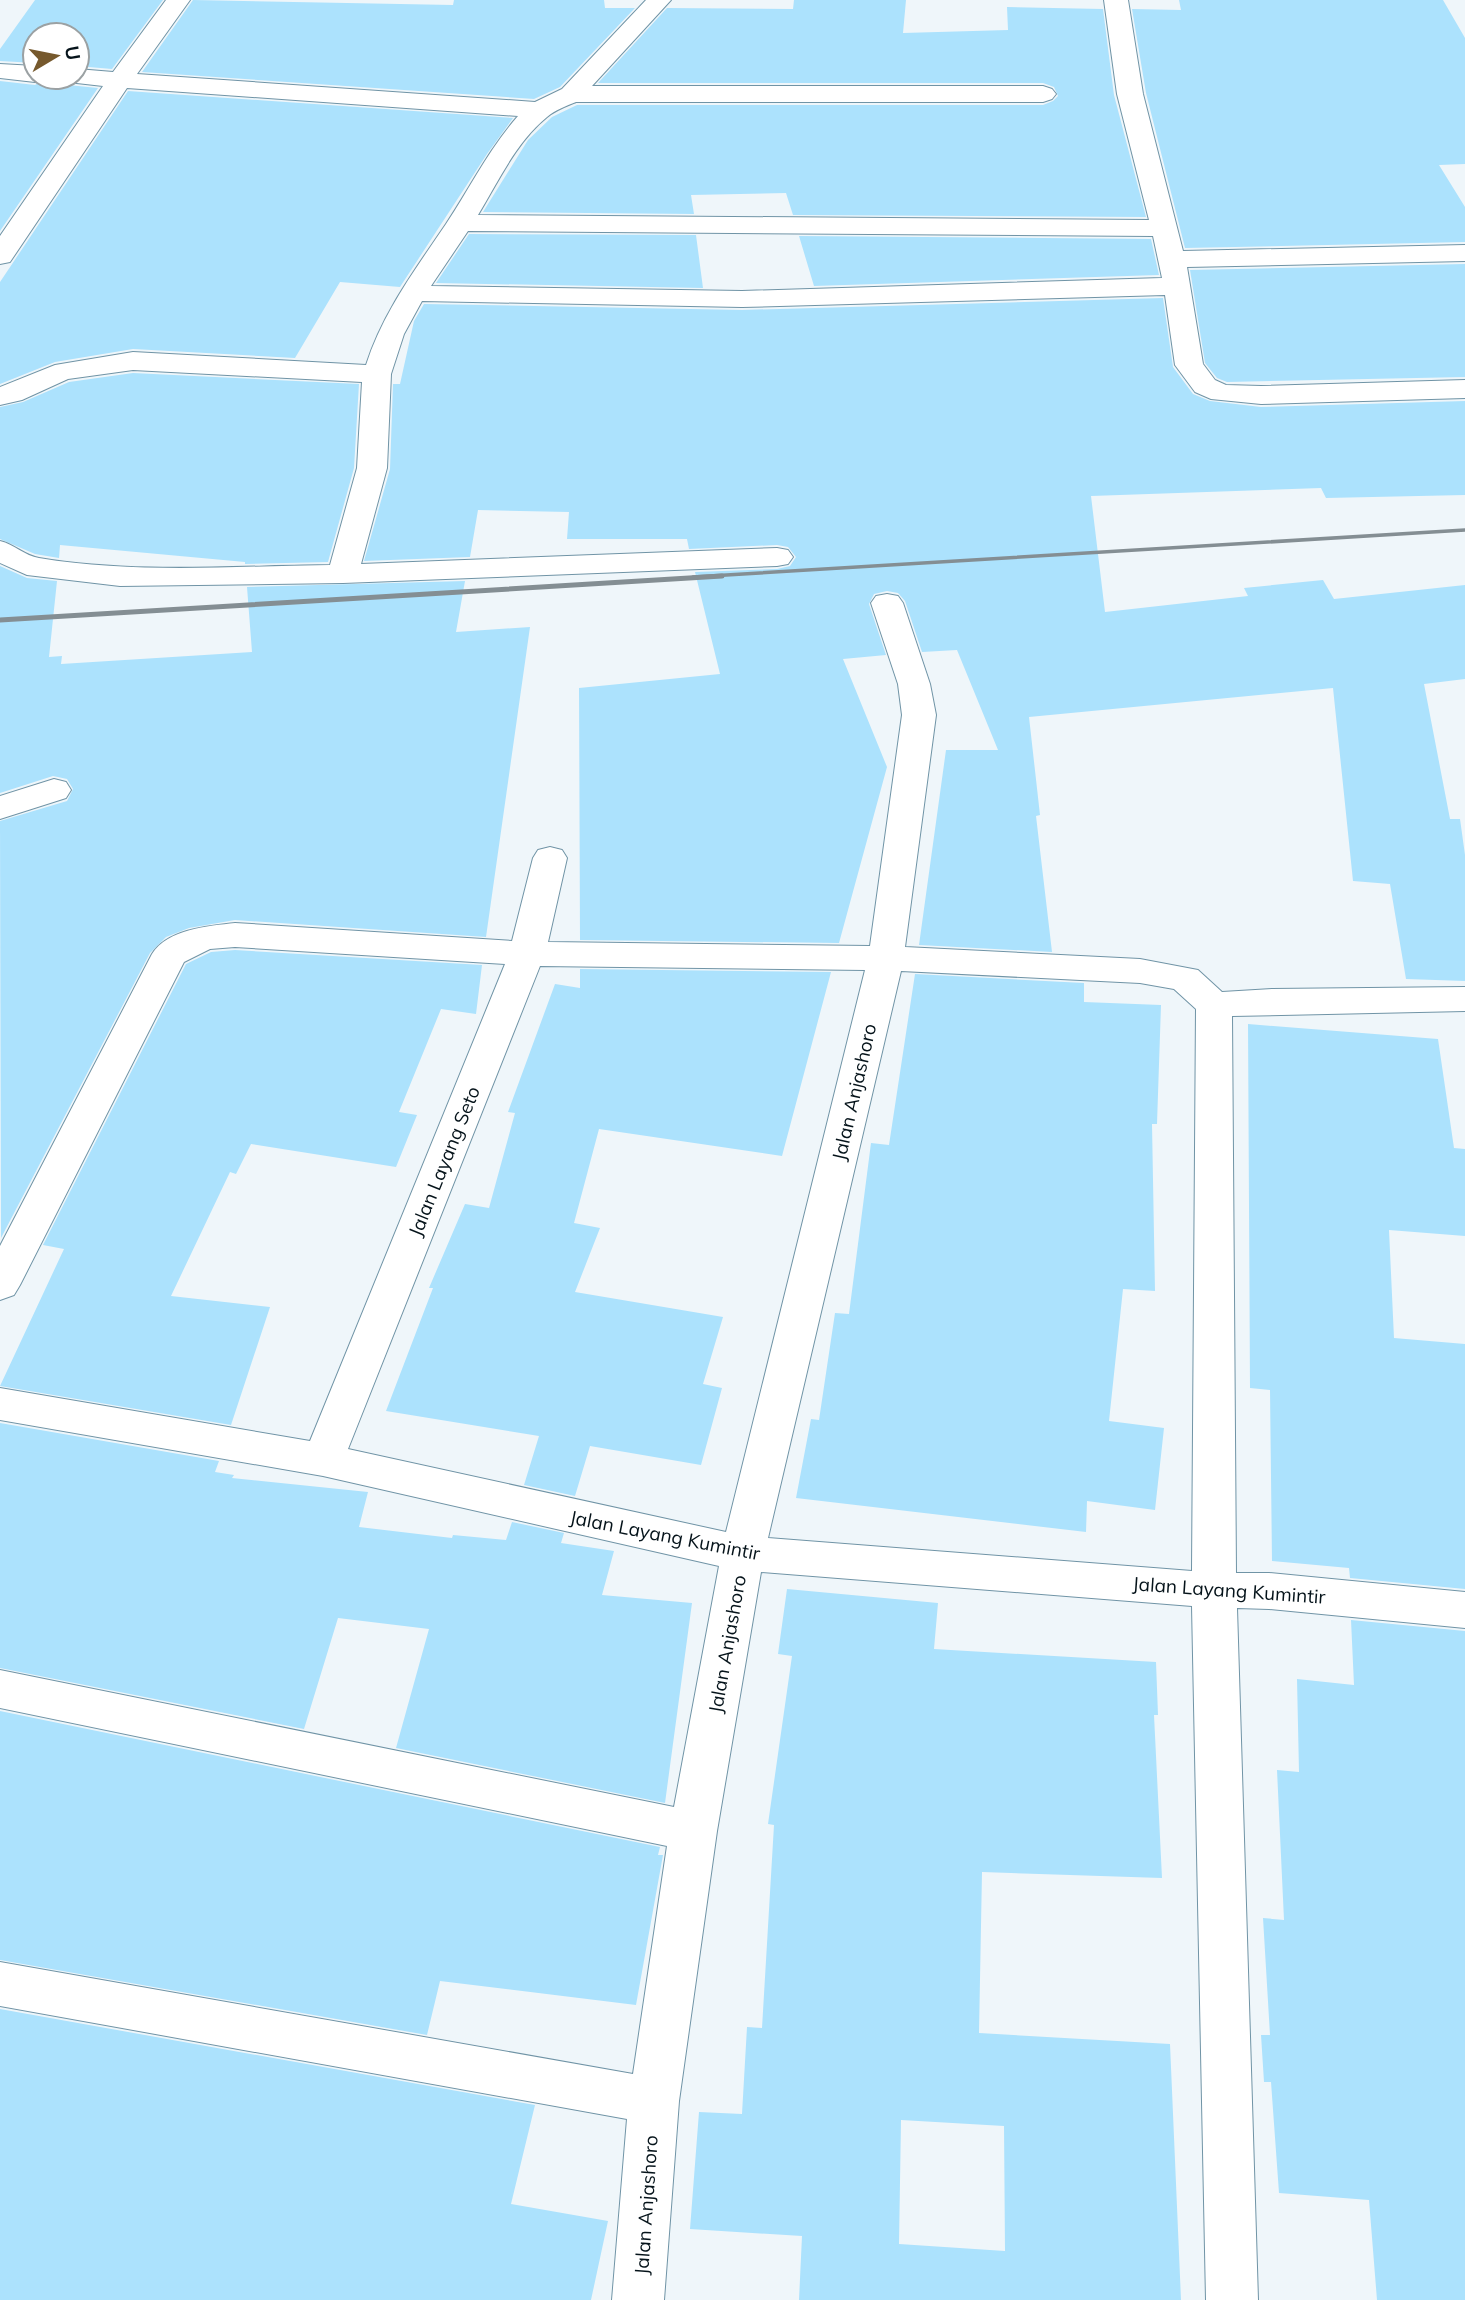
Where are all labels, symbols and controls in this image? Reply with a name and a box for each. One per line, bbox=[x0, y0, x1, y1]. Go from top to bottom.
north arrow bbox=[21, 21, 91, 91]
text: U bbox=[60, 44, 86, 62]
street label: Jalan Anjashoro bbox=[827, 1021, 881, 1163]
street label: Jalan Layang Seto bbox=[403, 1082, 485, 1240]
street label: Jalan Layang Kumintir bbox=[568, 1505, 762, 1565]
street label: Jalan Layang Kumintir bbox=[1132, 1571, 1326, 1609]
street label: Jalan Anjashoro bbox=[703, 1573, 751, 1715]
street label: Jalan Anjashoro bbox=[629, 2134, 663, 2276]

